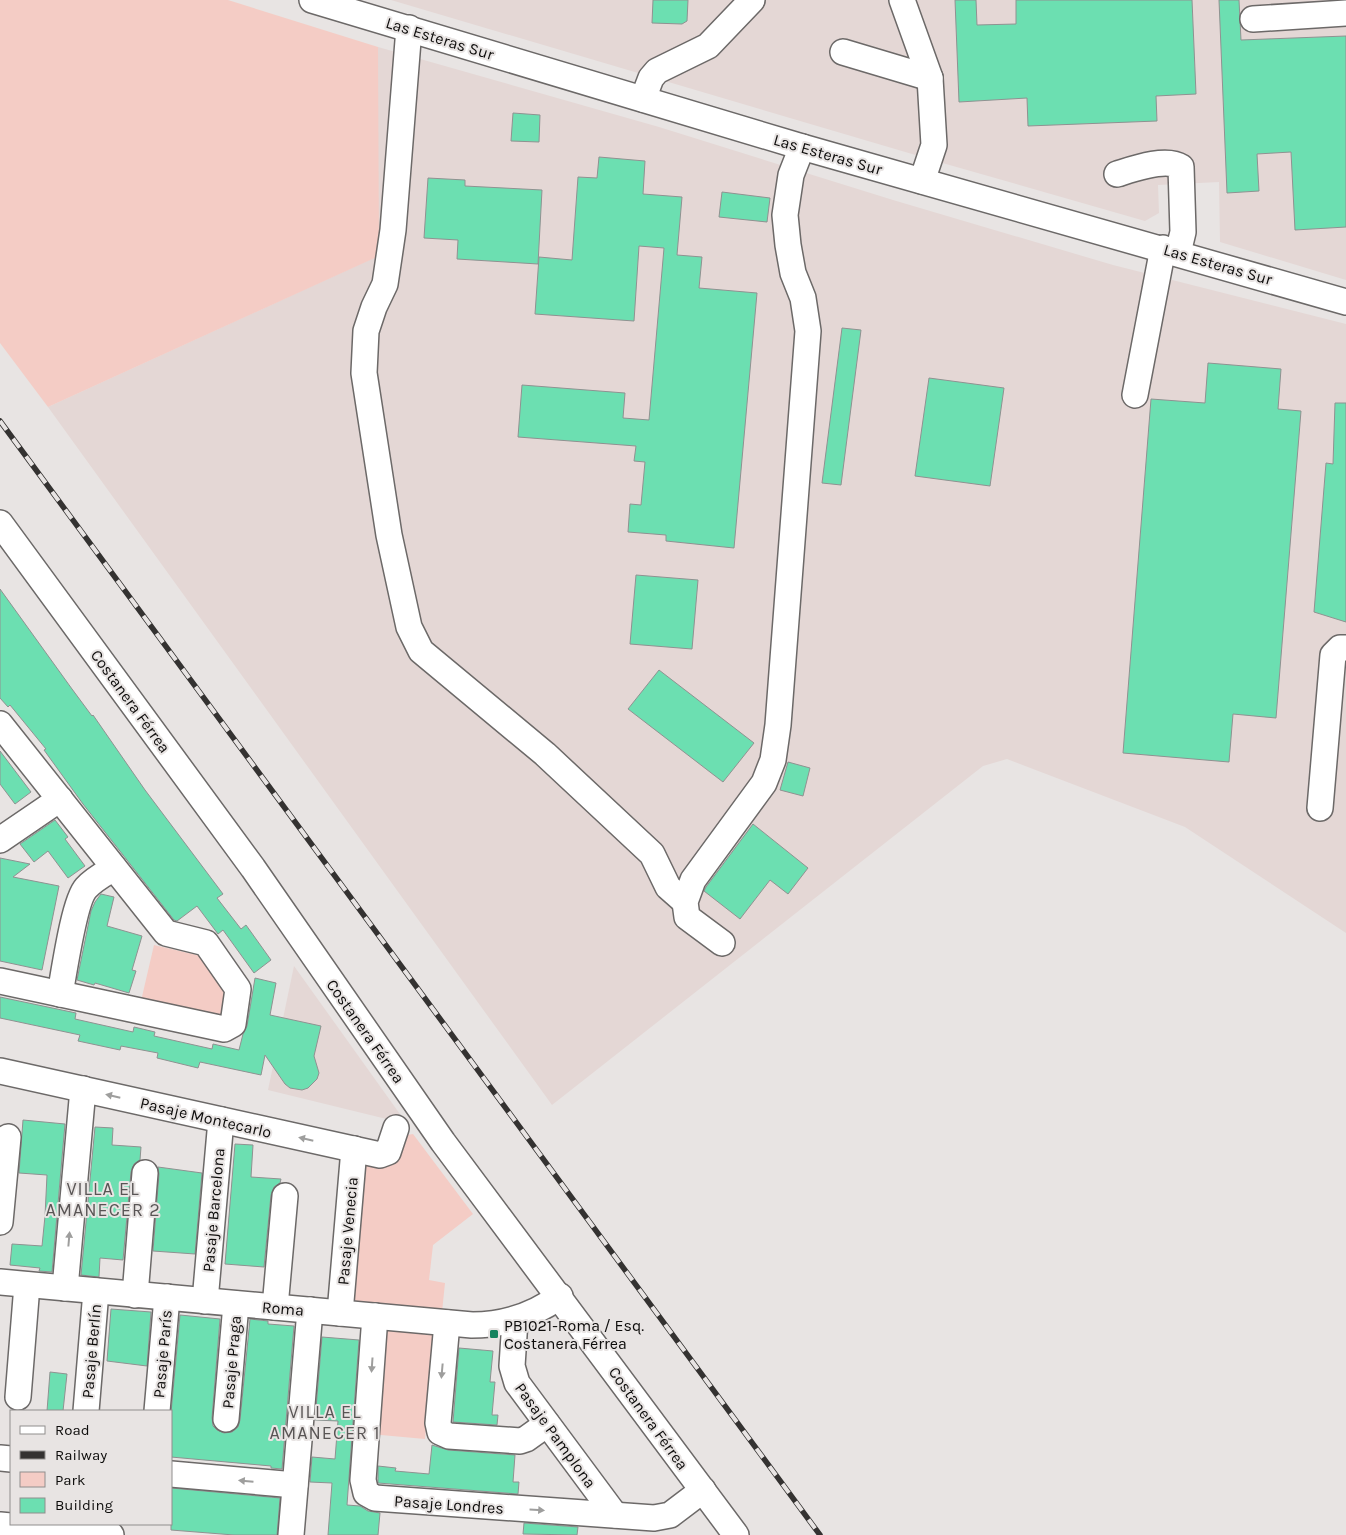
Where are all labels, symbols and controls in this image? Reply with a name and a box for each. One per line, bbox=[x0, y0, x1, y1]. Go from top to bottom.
street label: Las Esteras Sur bbox=[383, 13, 496, 64]
street label: Las Esteras Sur bbox=[771, 130, 885, 179]
street label: Las Esteras Sur bbox=[1161, 240, 1275, 289]
street label: Costanera Férrea bbox=[87, 646, 174, 757]
street label: Costanera Férrea bbox=[323, 976, 409, 1087]
one-way arrow bbox=[106, 1092, 121, 1100]
street label: Pasaje Montecarlo bbox=[138, 1093, 273, 1142]
one-way arrow bbox=[299, 1135, 314, 1143]
street label: Pasaje Barcelona bbox=[199, 1147, 228, 1273]
street label: Pasaje Venecia bbox=[333, 1176, 362, 1286]
district label: VILLA EL AMANECER 2 bbox=[45, 1178, 161, 1221]
one-way arrow bbox=[66, 1231, 74, 1247]
street label: Roma bbox=[261, 1297, 305, 1320]
street label: Pasaje Berlín bbox=[78, 1303, 105, 1399]
street label: Pasaje París bbox=[149, 1309, 176, 1399]
street label: Pasaje Praga bbox=[218, 1315, 245, 1409]
place label: PB1021-Roma / Esq. Costanera Férrea bbox=[504, 1316, 644, 1353]
marker: PB1021-Roma / Esq. Costanera Férrea bbox=[488, 1328, 500, 1340]
one-way arrow bbox=[368, 1357, 376, 1373]
street label: Costanera Férrea bbox=[605, 1363, 692, 1474]
one-way arrow bbox=[438, 1364, 446, 1380]
street label: Pasaje Pamplona bbox=[511, 1379, 600, 1492]
district label: VILLA EL AMANECER 1 bbox=[270, 1401, 380, 1444]
legend bbox=[10, 1410, 172, 1525]
text: Road bbox=[55, 1421, 90, 1439]
text: Railway bbox=[55, 1446, 107, 1464]
text: Park bbox=[55, 1471, 85, 1489]
one-way arrow bbox=[238, 1477, 254, 1485]
street label: Pasaje Londres bbox=[394, 1491, 504, 1518]
text: Building bbox=[55, 1496, 113, 1514]
one-way arrow bbox=[530, 1506, 546, 1514]

